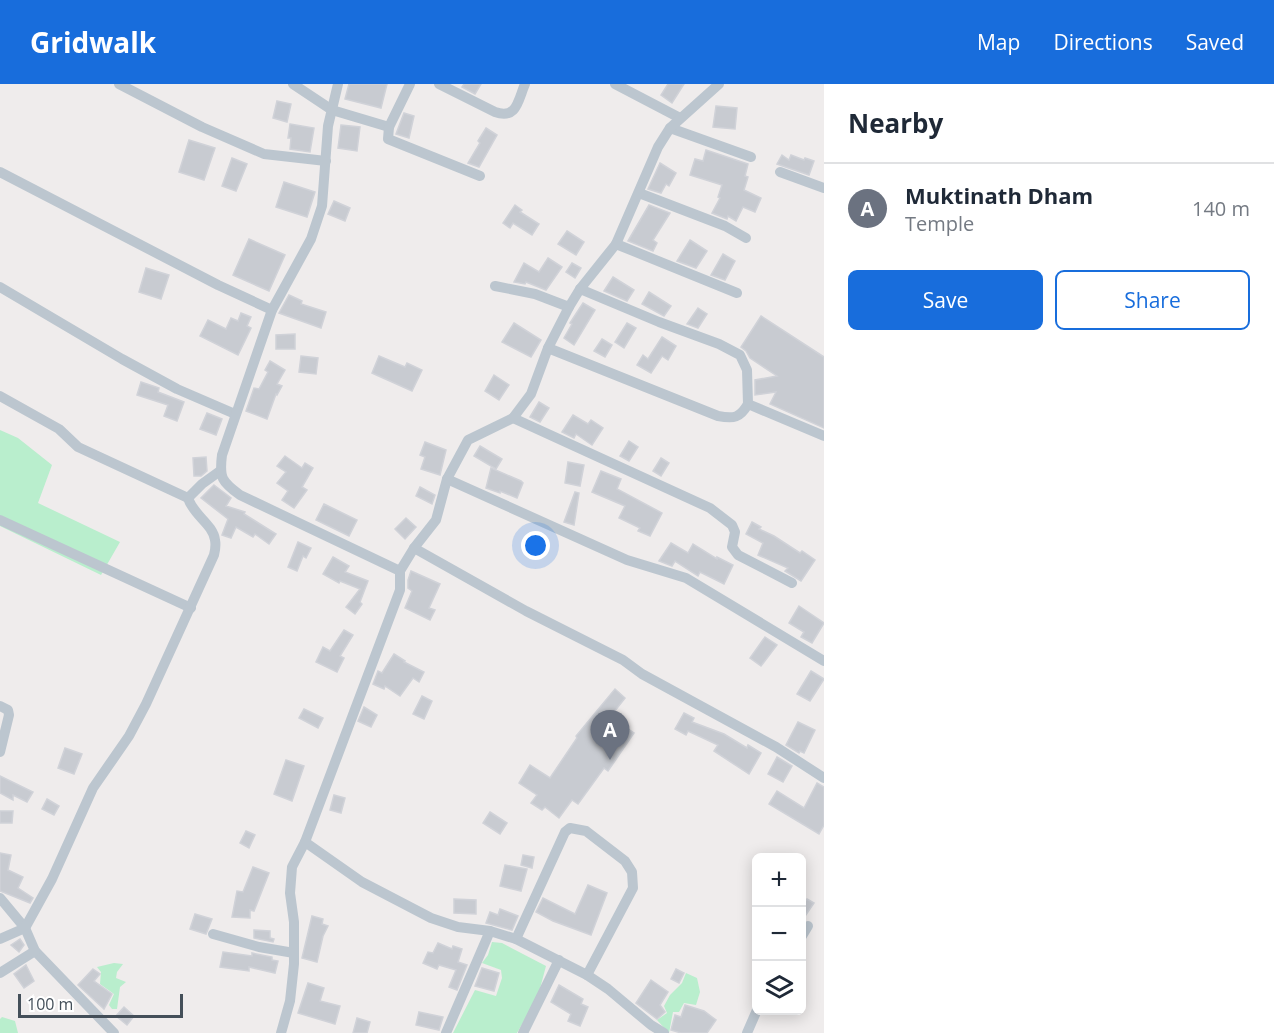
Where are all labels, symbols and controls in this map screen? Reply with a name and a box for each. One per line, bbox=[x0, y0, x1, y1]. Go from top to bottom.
text: Gridwalk bbox=[30, 23, 156, 61]
text: Map bbox=[977, 28, 1020, 56]
text: Directions bbox=[1053, 28, 1153, 56]
text: Saved bbox=[1186, 28, 1244, 56]
text: Nearby bbox=[848, 105, 943, 141]
text: Muktinath Dham bbox=[905, 180, 1093, 210]
text: A bbox=[861, 195, 874, 222]
text: 140 m bbox=[1192, 195, 1250, 222]
text: Temple bbox=[905, 210, 974, 237]
button: Save bbox=[848, 270, 1043, 330]
button: Share bbox=[1055, 270, 1250, 330]
your location bbox=[521, 531, 550, 560]
pin: A bbox=[590, 710, 630, 760]
map controls bbox=[752, 853, 806, 1015]
button: + bbox=[752, 853, 806, 907]
button: − bbox=[752, 907, 806, 961]
button: layers bbox=[752, 961, 806, 1015]
scale bar bbox=[18, 991, 183, 1018]
text: 100 m bbox=[27, 993, 73, 1015]

